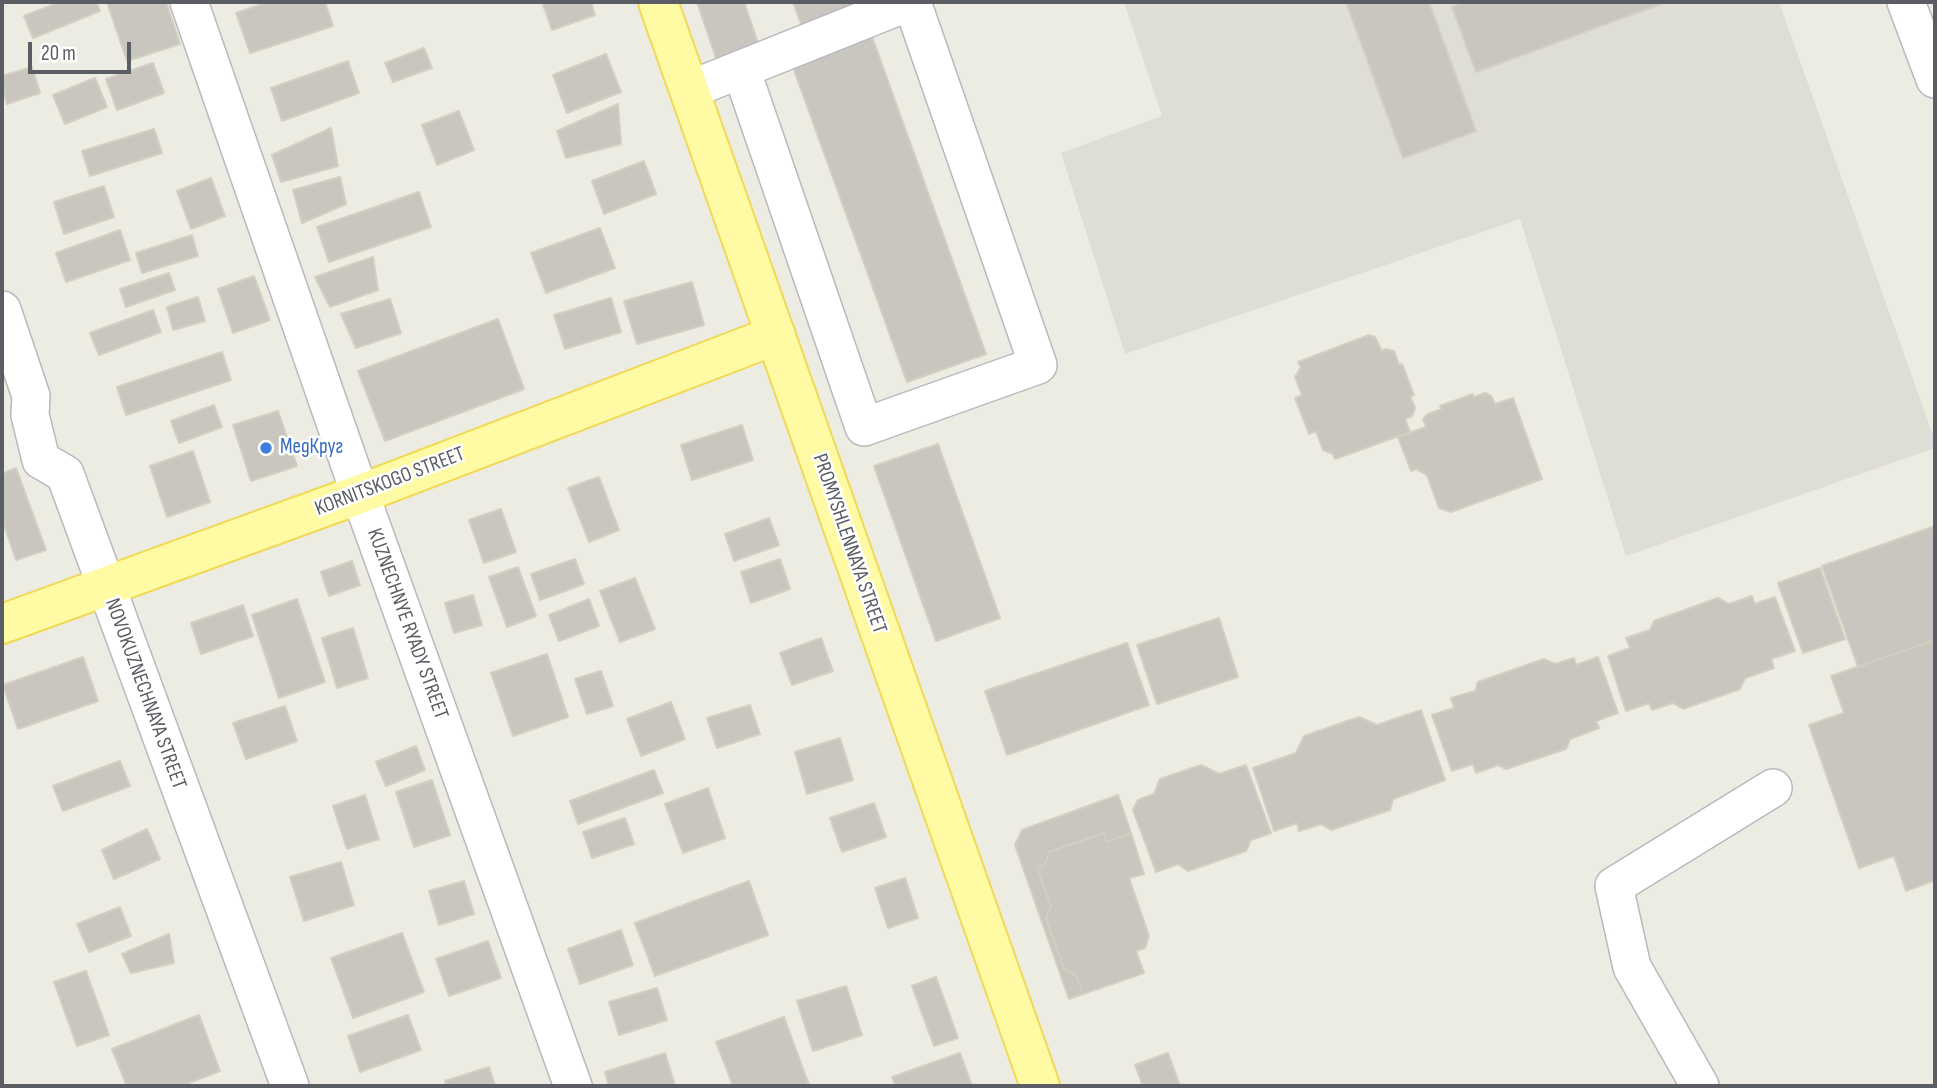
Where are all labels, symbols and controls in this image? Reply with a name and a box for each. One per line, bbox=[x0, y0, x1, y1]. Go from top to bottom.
scale bar bbox=[32, 28, 135, 72]
text: 20 m bbox=[41, 41, 76, 66]
place label: МедКруг bbox=[280, 435, 343, 461]
marker: МедКруг bbox=[258, 440, 274, 456]
street label: KORNITSKOGO STREET bbox=[312, 442, 468, 522]
street label: PROMYSHLENNAYA STREET bbox=[806, 451, 892, 637]
street label: KUZNECHNYE RYADY STREET bbox=[361, 525, 453, 723]
street label: NOVOKUZNECHNAYA STREET bbox=[99, 595, 191, 793]

